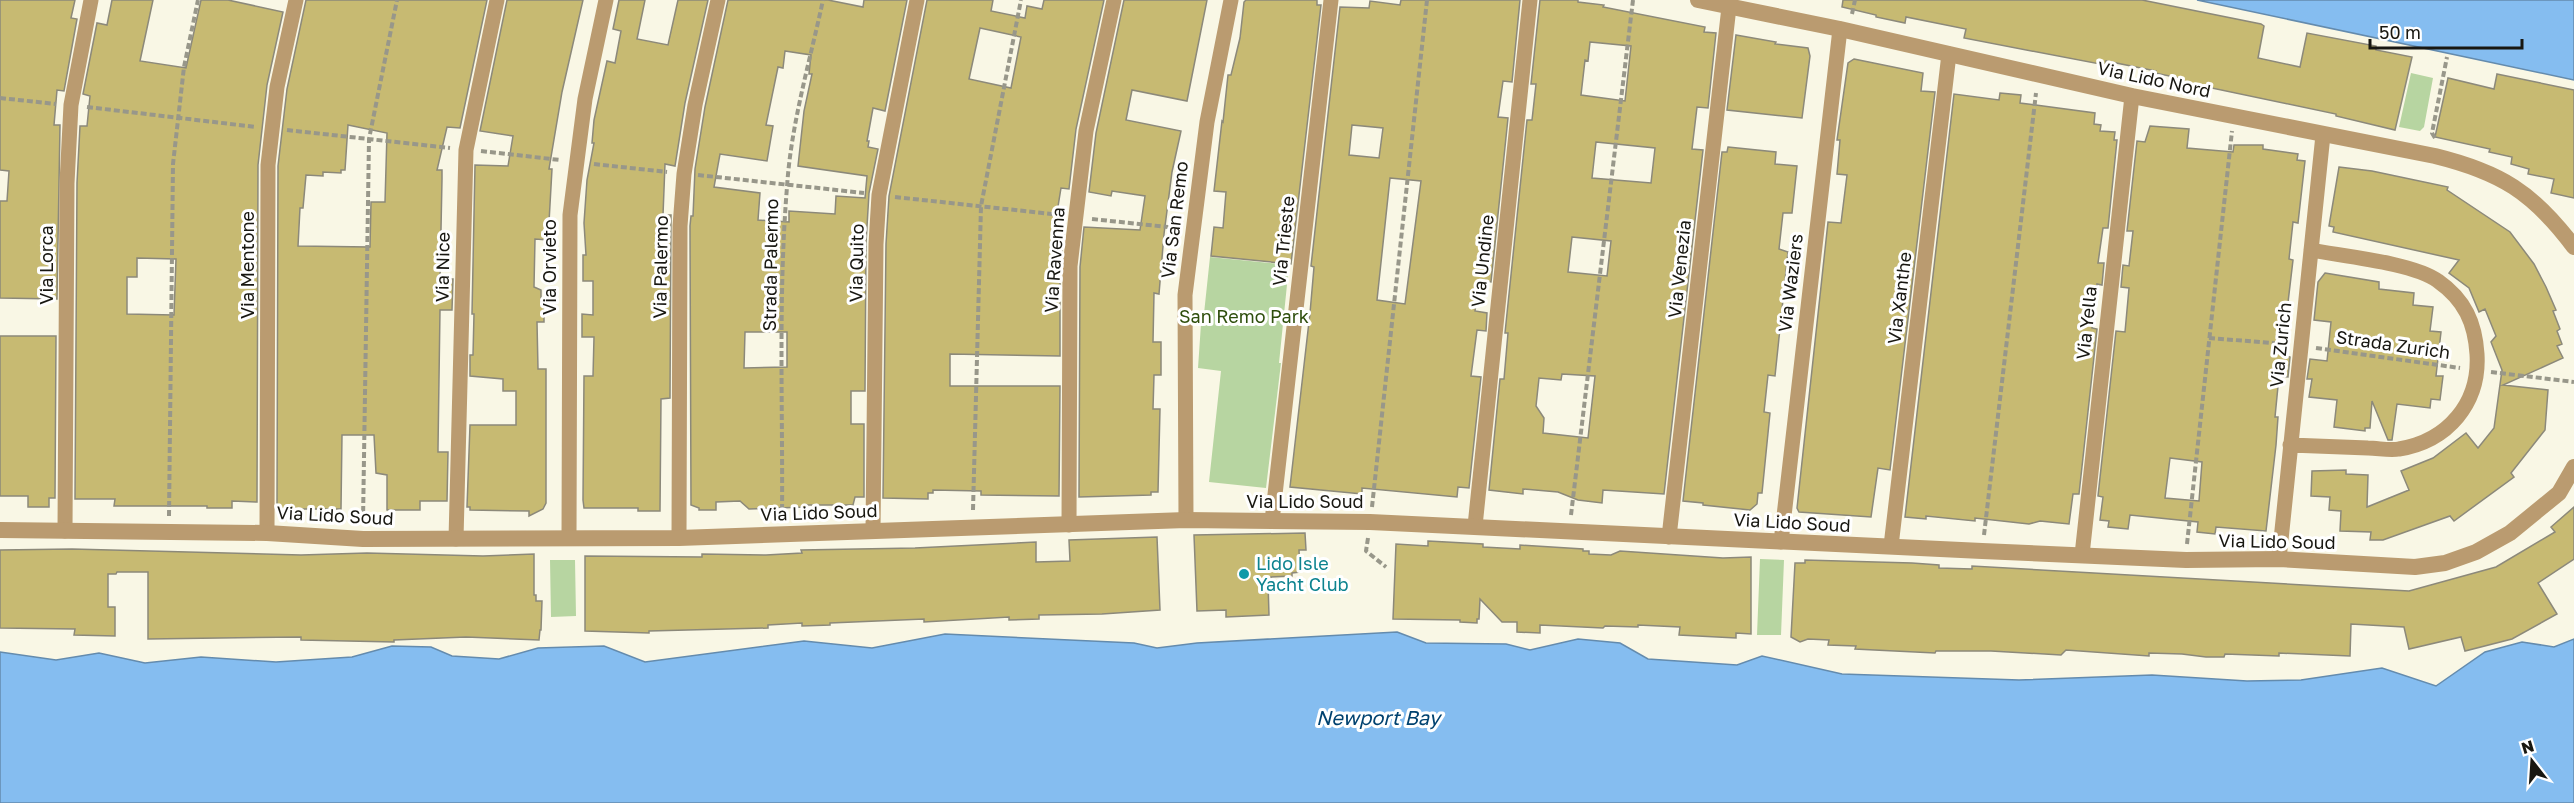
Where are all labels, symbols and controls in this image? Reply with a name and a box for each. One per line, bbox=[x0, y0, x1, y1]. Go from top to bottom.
scale bar bbox=[2370, 12, 2522, 50]
text: 50 m bbox=[2379, 21, 2421, 43]
street label: Via Lido Nord bbox=[2095, 56, 2213, 102]
street label: Via San Remo bbox=[1156, 160, 1192, 280]
street label: Via Trieste bbox=[1267, 195, 1299, 287]
street label: Strada Palermo bbox=[758, 198, 782, 332]
street label: Via Ravenna bbox=[1039, 206, 1069, 314]
street label: Via Mentone bbox=[236, 211, 258, 319]
street label: Via Undine bbox=[1466, 213, 1498, 308]
street label: Via Palermo bbox=[648, 215, 672, 319]
street label: Via Orvieto bbox=[538, 219, 560, 315]
street label: Via Venezia bbox=[1663, 219, 1695, 319]
street label: Via Quito bbox=[844, 223, 868, 302]
street label: Via Lorca bbox=[35, 225, 57, 305]
street label: Via Nice bbox=[430, 232, 454, 302]
street label: Via Waziers bbox=[1773, 232, 1807, 333]
street label: Via Xanthe bbox=[1882, 250, 1916, 345]
street label: Via Yella bbox=[2071, 285, 2101, 361]
street label: Via Zurich bbox=[2265, 301, 2295, 389]
park label: San Remo Park bbox=[1179, 305, 1309, 327]
street label: Strada Zurich bbox=[2335, 325, 2452, 363]
street label: Via Lido Soud bbox=[1246, 490, 1364, 512]
street label: Via Lido Soud bbox=[760, 499, 878, 525]
street label: Via Lido Soud bbox=[276, 501, 394, 529]
street label: Via Lido Soud bbox=[1733, 508, 1851, 536]
street label: Via Lido Soud bbox=[2218, 529, 2336, 553]
place label: Lido Isle Yacht Club bbox=[1256, 552, 1349, 595]
marker: Lido Isle Yacht Club bbox=[1237, 567, 1251, 581]
water label: Newport Bay bbox=[1316, 705, 1443, 730]
north arrow bbox=[2502, 731, 2562, 791]
text: N bbox=[2519, 735, 2536, 758]

